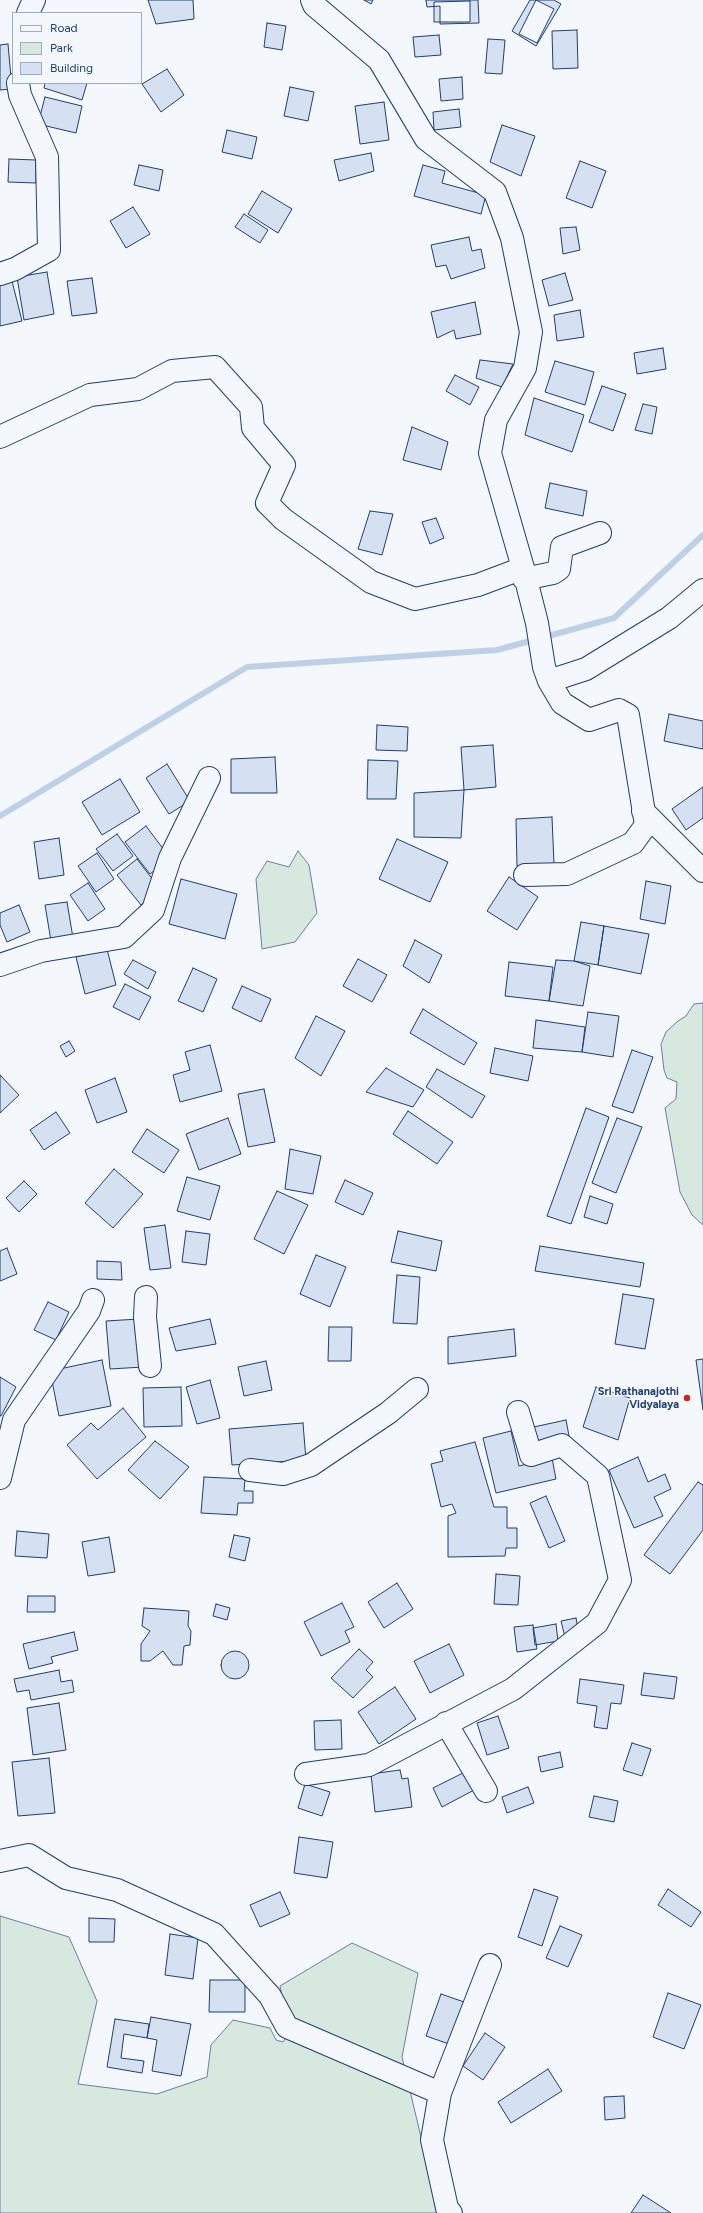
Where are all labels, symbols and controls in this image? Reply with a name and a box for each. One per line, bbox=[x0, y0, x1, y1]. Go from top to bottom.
legend bbox=[12, 12, 142, 84]
text: Road bbox=[50, 21, 78, 35]
text: Park bbox=[50, 41, 73, 55]
text: Building bbox=[50, 61, 93, 75]
place label: Sri Rathanajothi Vidyalaya bbox=[598, 1385, 679, 1411]
marker: Sri Rathanajothi Vidyalaya bbox=[682, 1393, 692, 1403]

